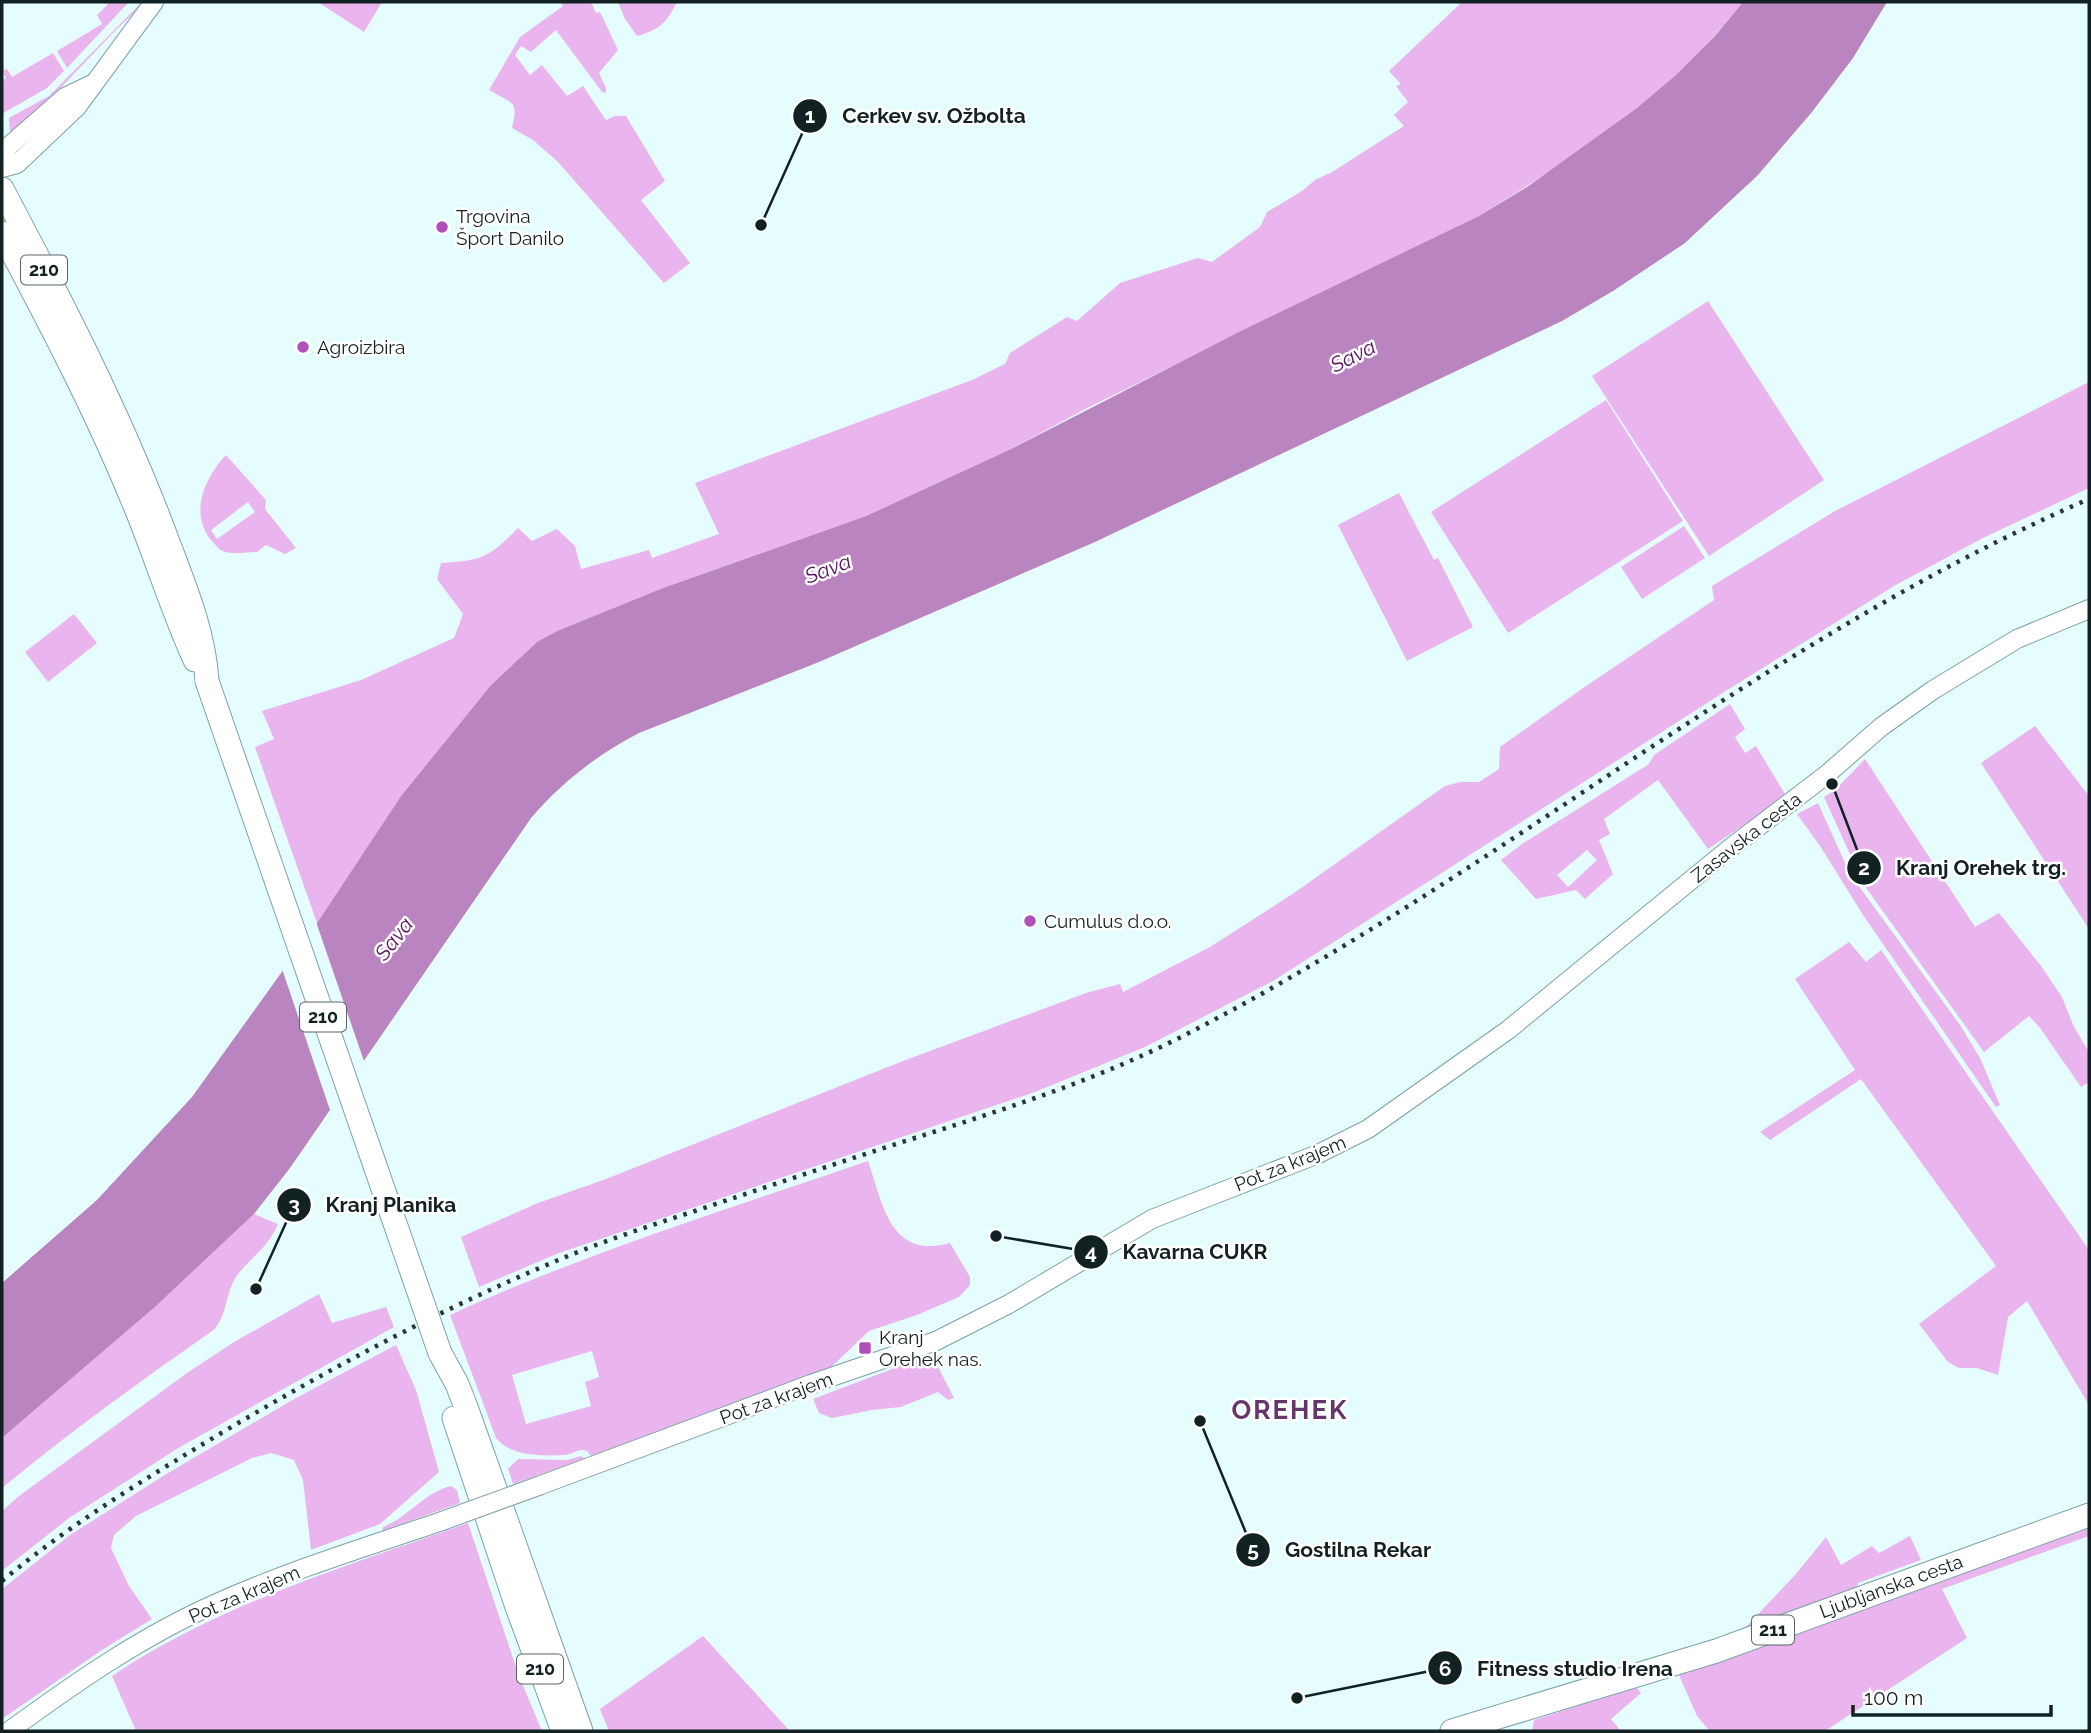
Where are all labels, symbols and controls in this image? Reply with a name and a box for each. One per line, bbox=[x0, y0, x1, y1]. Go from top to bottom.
callout: Cerkev sv. Ožbolta bbox=[793, 95, 1040, 137]
text: 1 bbox=[805, 103, 815, 128]
text: Cerkev sv. Ožbolta bbox=[842, 103, 1026, 128]
place label: Trgovina Šport Danilo bbox=[456, 205, 564, 249]
marker: Trgovina Šport Danilo bbox=[434, 219, 450, 235]
road number: 210 bbox=[21, 256, 67, 284]
water label: Sava bbox=[1325, 334, 1380, 378]
place label: Agroizbira bbox=[317, 336, 405, 358]
marker: Agroizbira bbox=[295, 339, 311, 355]
water label: Sava bbox=[800, 548, 854, 589]
street label: Zasavska cesta bbox=[1687, 787, 1805, 887]
callout: Kranj Orehek trg. bbox=[1847, 847, 2080, 889]
text: 2 bbox=[1858, 855, 1870, 880]
text: Kranj Orehek trg. bbox=[1896, 855, 2066, 880]
place label: Cumulus d.o.o. bbox=[1044, 910, 1171, 932]
water label: Sava bbox=[369, 912, 418, 966]
marker: Cumulus d.o.o. bbox=[1022, 913, 1038, 929]
road number: 210 bbox=[300, 1002, 346, 1032]
street label: Pot za krajem bbox=[1231, 1131, 1349, 1195]
callout: Kranj Planika bbox=[276, 1184, 470, 1226]
text: 3 bbox=[288, 1192, 300, 1217]
text: Kranj Planika bbox=[326, 1192, 456, 1217]
callout: Kavarna CUKR bbox=[1074, 1231, 1282, 1273]
text: 4 bbox=[1085, 1239, 1097, 1264]
text: Kavarna CUKR bbox=[1122, 1239, 1268, 1264]
place label: Kranj Orehek nas. bbox=[879, 1326, 982, 1370]
marker: Kranj Orehek nas. bbox=[857, 1340, 873, 1356]
street label: Pot za krajem bbox=[717, 1367, 835, 1429]
district label: OREHEK bbox=[1232, 1395, 1348, 1425]
callout: Gostilna Rekar bbox=[1236, 1529, 1445, 1571]
text: 5 bbox=[1247, 1537, 1259, 1562]
text: Gostilna Rekar bbox=[1285, 1537, 1431, 1562]
street label: Ljubljanska cesta bbox=[1816, 1550, 1966, 1622]
street label: Pot za krajem bbox=[185, 1561, 303, 1627]
road number: 211 bbox=[1752, 1616, 1794, 1644]
callout: Fitness studio Irena bbox=[1428, 1647, 1687, 1689]
road number: 210 bbox=[517, 1654, 563, 1684]
text: 6 bbox=[1439, 1656, 1451, 1681]
text: Fitness studio Irena bbox=[1477, 1656, 1673, 1681]
scale bar bbox=[1853, 1674, 2051, 1718]
text: 100 m bbox=[1864, 1685, 1923, 1710]

